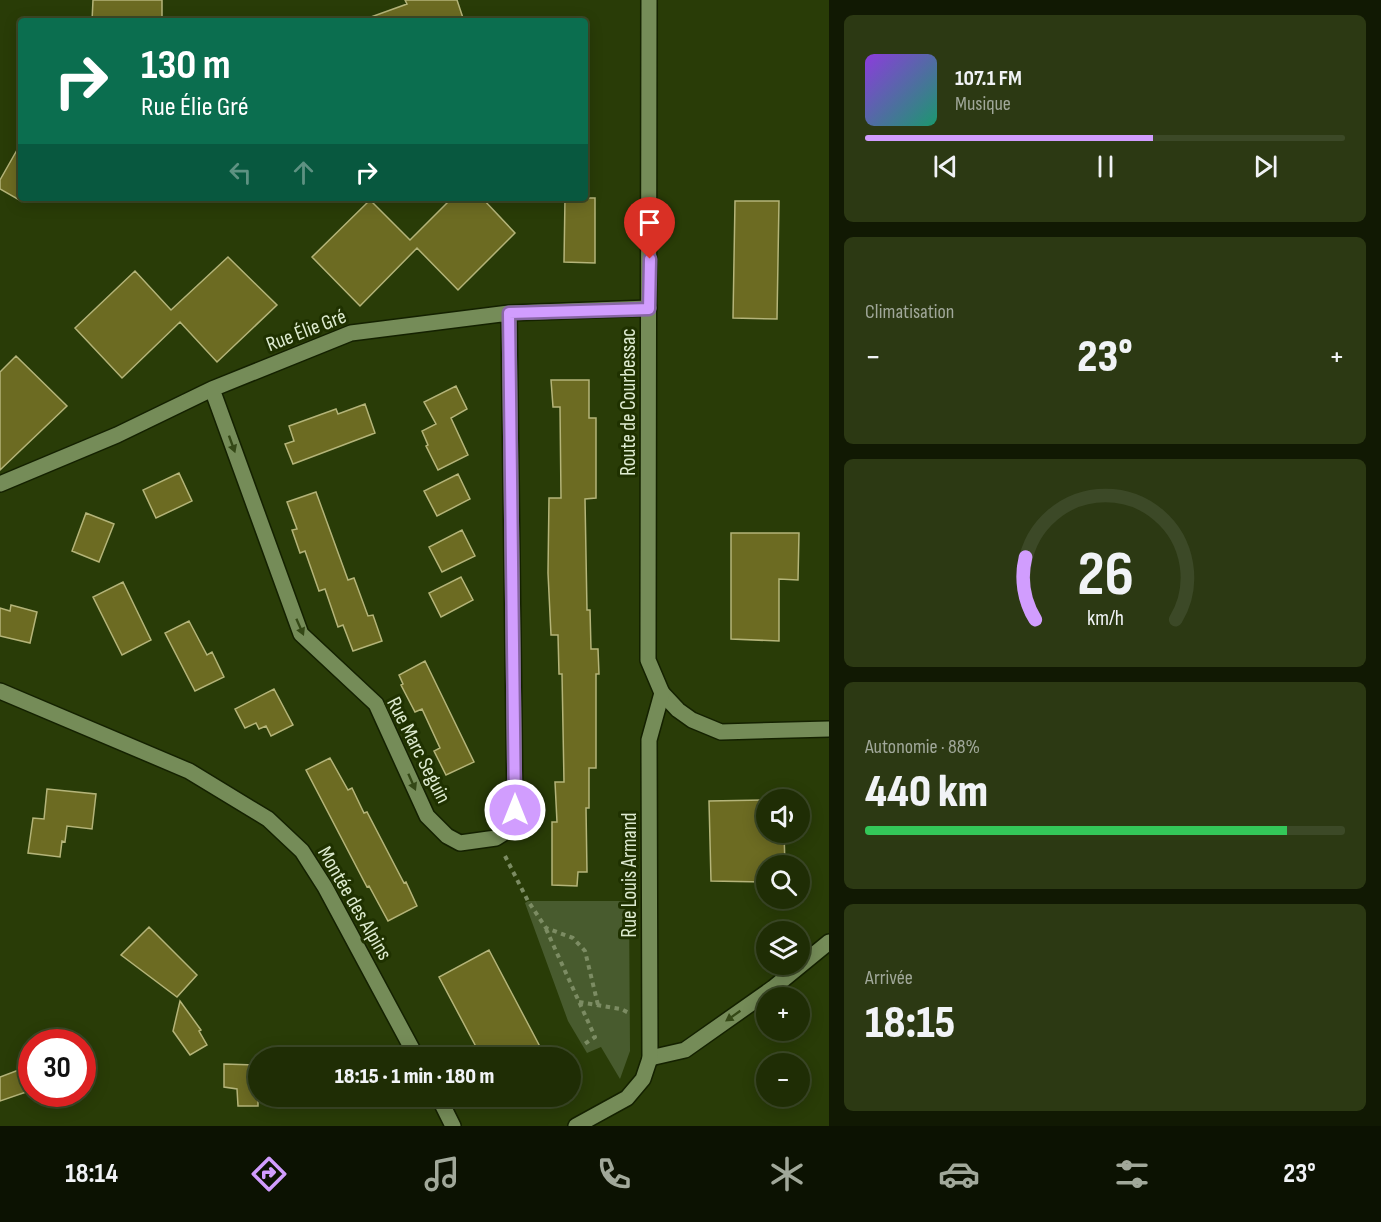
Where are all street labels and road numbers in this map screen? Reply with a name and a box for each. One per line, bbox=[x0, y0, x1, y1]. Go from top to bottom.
street label: Rue Élie Gré bbox=[263, 304, 350, 357]
street label: Route de Courbessac bbox=[616, 328, 641, 476]
street label: Rue Marc Seguin bbox=[381, 693, 456, 807]
street label: Rue Louis Armand bbox=[617, 813, 642, 937]
street label: Montée des Alpins bbox=[312, 842, 397, 965]

